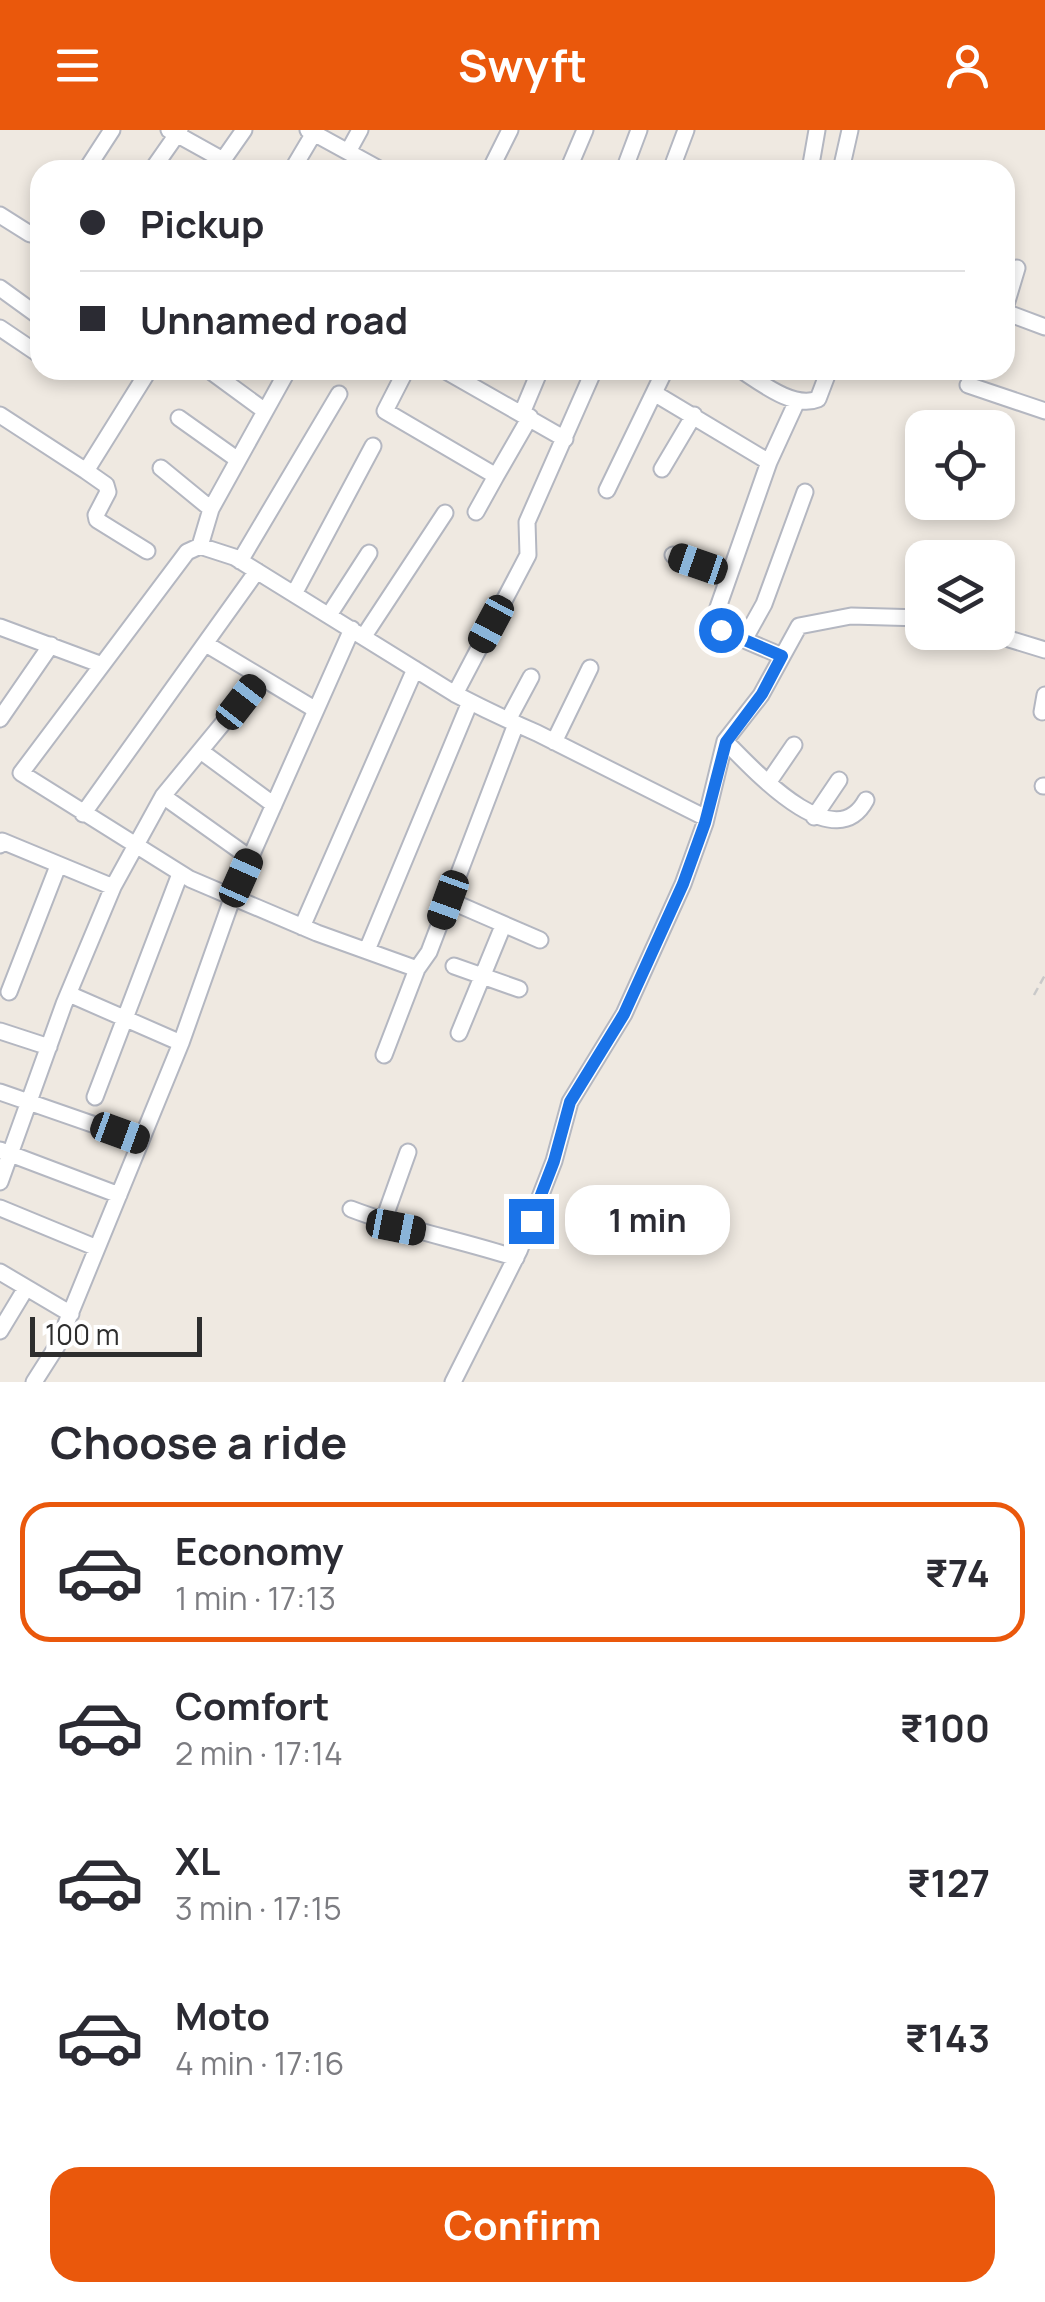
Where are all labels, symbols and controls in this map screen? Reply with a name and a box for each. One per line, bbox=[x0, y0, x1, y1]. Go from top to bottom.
text: Swyft bbox=[458, 34, 587, 96]
icon: menu bbox=[50, 38, 105, 93]
icon: person bbox=[940, 38, 995, 93]
text: Pickup bbox=[140, 197, 264, 249]
text: Unnamed road bbox=[140, 293, 408, 345]
map controls bbox=[905, 410, 1015, 650]
button: locate bbox=[905, 410, 1015, 520]
car bbox=[665, 540, 731, 588]
button: layers bbox=[905, 540, 1015, 650]
car bbox=[464, 590, 518, 658]
route start bbox=[699, 608, 744, 653]
car bbox=[211, 669, 271, 735]
car bbox=[215, 844, 267, 912]
car bbox=[424, 867, 472, 933]
car bbox=[87, 1109, 153, 1157]
callout: 1 min bbox=[566, 1186, 731, 1256]
text: 1 min bbox=[608, 1198, 687, 1242]
route end bbox=[509, 1199, 554, 1244]
car bbox=[364, 1207, 428, 1247]
scale bar bbox=[30, 1312, 202, 1356]
text: 100 m bbox=[45, 1315, 119, 1353]
text: Choose a ride bbox=[50, 1411, 347, 1473]
text: Economy bbox=[175, 1524, 344, 1576]
icon: car bbox=[55, 1527, 145, 1617]
text: ₹74 bbox=[925, 1546, 990, 1598]
text: 1 min · 17:13 bbox=[175, 1576, 336, 1620]
text: Comfort bbox=[175, 1679, 329, 1731]
icon: car bbox=[55, 1682, 145, 1772]
text: ₹100 bbox=[900, 1701, 990, 1753]
text: 2 min · 17:14 bbox=[175, 1731, 343, 1775]
text: XL bbox=[175, 1834, 220, 1886]
icon: car bbox=[55, 1837, 145, 1927]
text: ₹127 bbox=[907, 1856, 990, 1908]
text: 3 min · 17:15 bbox=[175, 1886, 342, 1930]
text: Moto bbox=[175, 1989, 270, 2041]
icon: car bbox=[55, 1992, 145, 2082]
text: ₹143 bbox=[905, 2011, 990, 2063]
text: 4 min · 17:16 bbox=[175, 2041, 344, 2085]
button: Confirm bbox=[50, 2167, 995, 2282]

